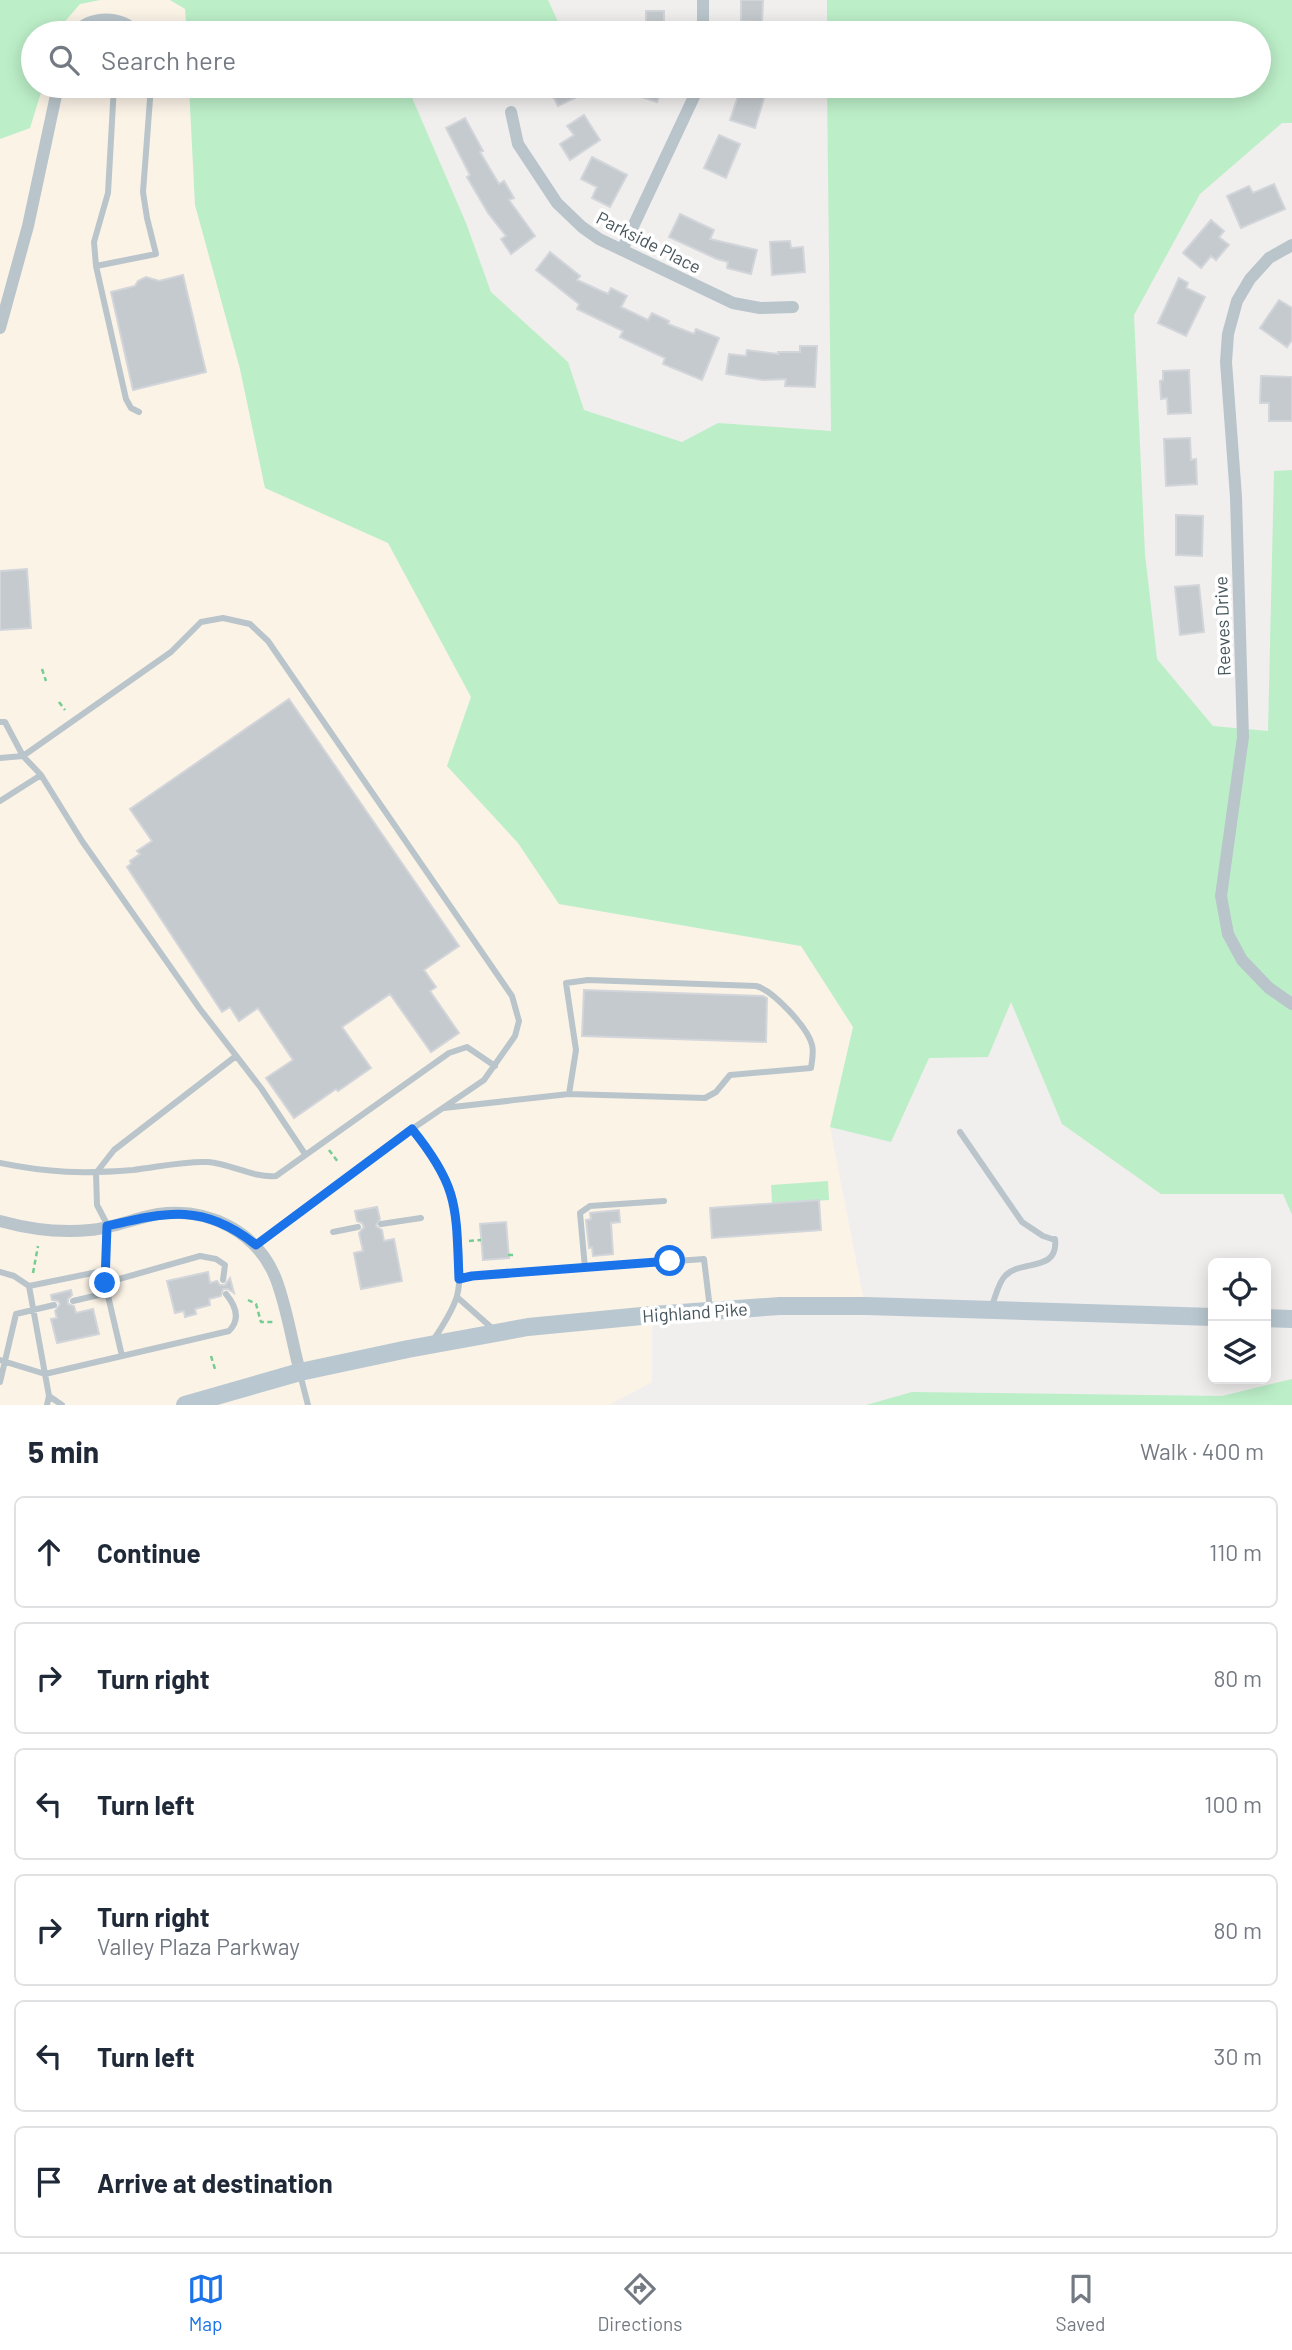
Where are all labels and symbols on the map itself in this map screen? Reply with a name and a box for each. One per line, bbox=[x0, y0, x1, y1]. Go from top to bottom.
street label: Parkside Place bbox=[593, 206, 705, 278]
street label: Reeves Drive bbox=[1209, 576, 1235, 676]
route start bbox=[654, 1245, 685, 1276]
route end bbox=[89, 1267, 120, 1298]
street label: Highland Pike bbox=[642, 1297, 748, 1327]

